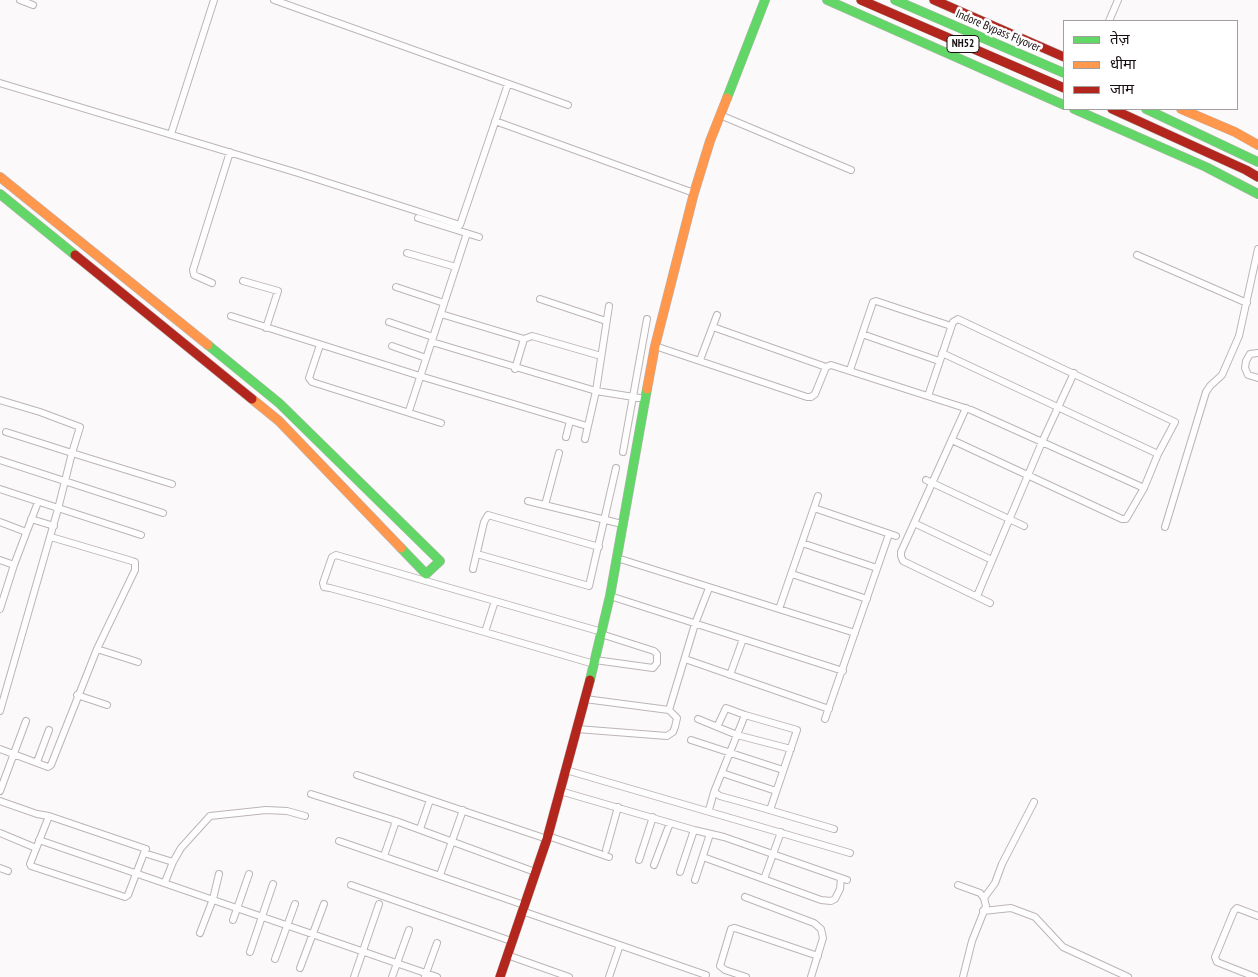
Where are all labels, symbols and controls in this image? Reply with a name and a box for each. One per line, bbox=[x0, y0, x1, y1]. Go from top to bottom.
street label: Indore Bypass Flyover bbox=[954, 7, 1042, 55]
legend bbox=[1063, 20, 1238, 110]
text: तेज़ bbox=[1110, 29, 1130, 48]
road number: NH52 bbox=[947, 36, 979, 52]
text: धीमा bbox=[1110, 54, 1136, 73]
text: जाम bbox=[1110, 79, 1134, 98]

